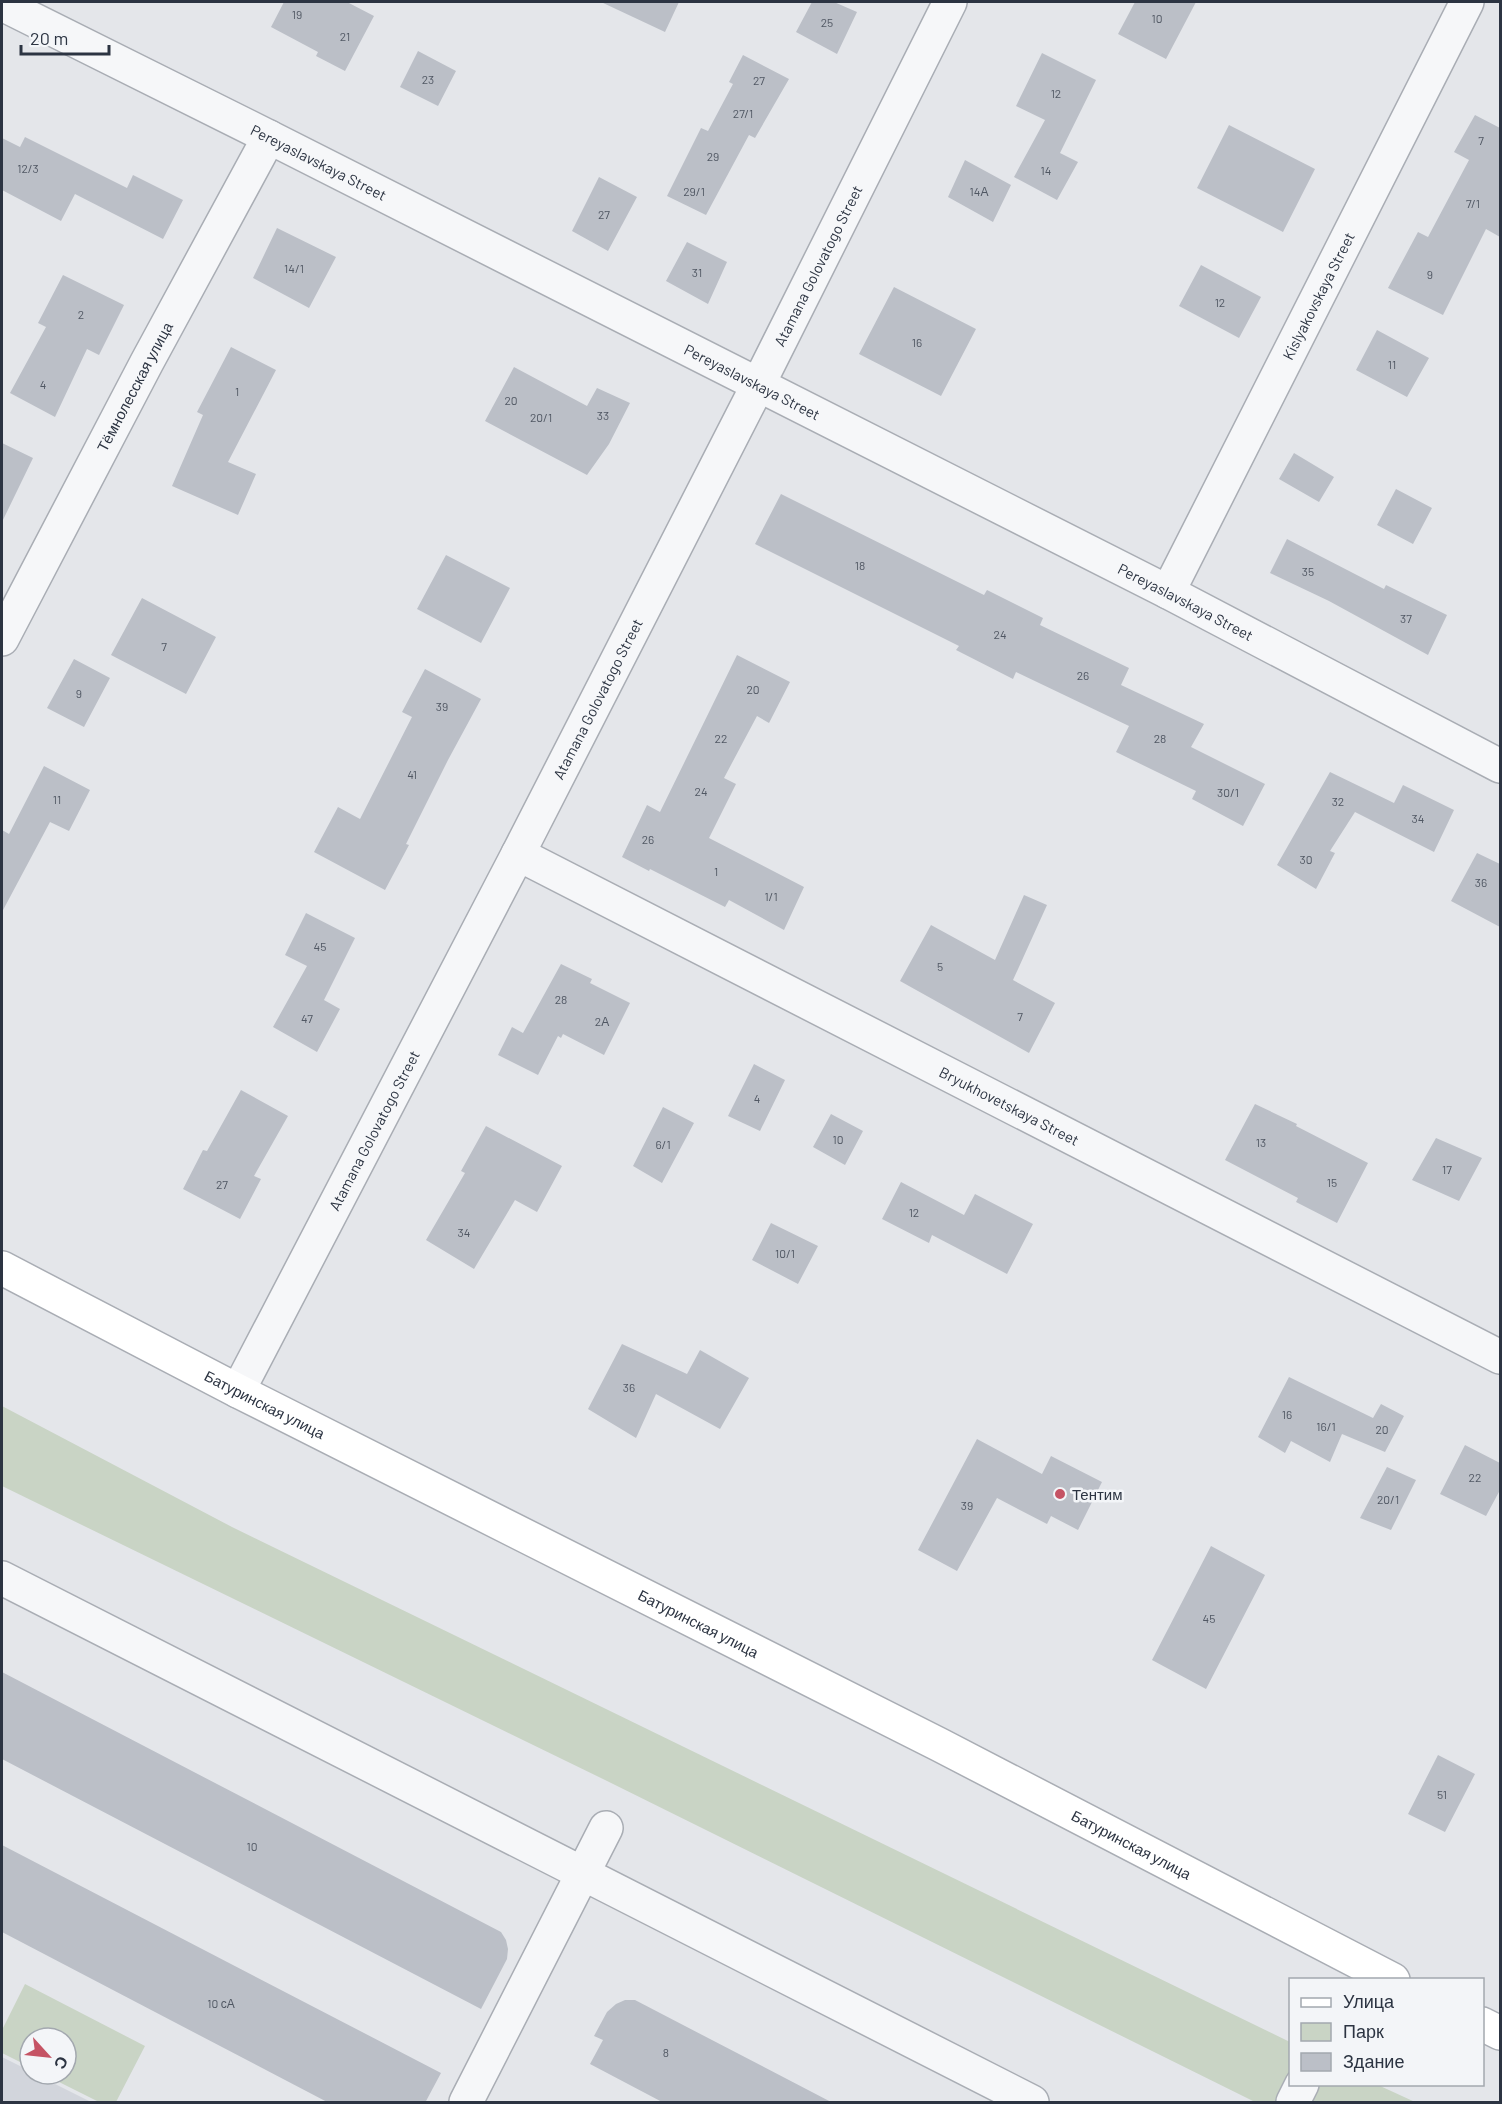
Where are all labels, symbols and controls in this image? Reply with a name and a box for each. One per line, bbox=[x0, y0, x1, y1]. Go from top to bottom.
house number: 19 bbox=[292, 7, 302, 21]
house number: 10 bbox=[1152, 11, 1162, 25]
house number: 25 bbox=[821, 15, 833, 29]
scale bar bbox=[21, 18, 110, 56]
text: 20 m bbox=[30, 27, 68, 49]
house number: 21 bbox=[340, 29, 350, 43]
house number: 23 bbox=[422, 72, 434, 86]
house number: 27 bbox=[753, 73, 765, 87]
house number: 12 bbox=[1051, 86, 1061, 100]
house number: 27/1 bbox=[733, 106, 753, 120]
street label: Pereyaslavskaya Street bbox=[248, 120, 390, 204]
house number: 7 bbox=[1478, 133, 1484, 147]
house number: 29 bbox=[707, 149, 719, 163]
house number: 12/3 bbox=[17, 161, 39, 175]
house number: 14 bbox=[1041, 163, 1051, 177]
street label: Atamana Golovatogo Street bbox=[770, 182, 866, 349]
house number: 29/1 bbox=[683, 184, 705, 198]
house number: 14А bbox=[970, 184, 988, 198]
house number: 7/1 bbox=[1466, 196, 1480, 210]
house number: 27 bbox=[598, 207, 610, 221]
street label: Kislyakovskaya Street bbox=[1278, 229, 1358, 363]
house number: 14/1 bbox=[284, 261, 304, 275]
house number: 31 bbox=[692, 265, 702, 279]
house number: 9 bbox=[1427, 267, 1433, 281]
house number: 12 bbox=[1215, 295, 1225, 309]
house number: 2 bbox=[78, 307, 84, 321]
street label: Тёмнолесская улица bbox=[93, 318, 176, 454]
house number: 16 bbox=[912, 335, 922, 349]
street label: Pereyaslavskaya Street bbox=[681, 340, 823, 423]
house number: 11 bbox=[1388, 357, 1396, 371]
house number: 4 bbox=[40, 377, 46, 391]
house number: 1 bbox=[235, 384, 239, 398]
house number: 20 bbox=[504, 393, 518, 407]
house number: 33 bbox=[597, 408, 609, 422]
house number: 20/1 bbox=[530, 410, 552, 424]
house number: 18 bbox=[855, 558, 865, 572]
street label: Pereyaslavskaya Street bbox=[1115, 559, 1256, 644]
house number: 35 bbox=[1302, 564, 1314, 578]
house number: 37 bbox=[1400, 611, 1412, 625]
street label: Atamana Golovatogo Street bbox=[549, 615, 646, 782]
house number: 24 bbox=[993, 627, 1007, 641]
house number: 7 bbox=[161, 639, 167, 653]
house number: 26 bbox=[1077, 668, 1089, 682]
house number: 20 bbox=[746, 682, 760, 696]
house number: 9 bbox=[76, 686, 82, 700]
house number: 39 bbox=[436, 699, 448, 713]
house number: 22 bbox=[715, 731, 727, 745]
house number: 28 bbox=[1154, 731, 1166, 745]
house number: 41 bbox=[407, 767, 417, 781]
house number: 24 bbox=[694, 784, 708, 798]
house number: 30/1 bbox=[1217, 785, 1239, 799]
house number: 11 bbox=[53, 792, 61, 806]
house number: 32 bbox=[1332, 794, 1344, 808]
house number: 34 bbox=[1412, 811, 1424, 825]
house number: 26 bbox=[642, 832, 654, 846]
house number: 30 bbox=[1300, 852, 1312, 866]
house number: 1 bbox=[714, 864, 718, 878]
house number: 36 bbox=[1475, 875, 1487, 889]
house number: 1/1 bbox=[764, 889, 778, 903]
house number: 45 bbox=[314, 939, 326, 953]
house number: 5 bbox=[937, 959, 943, 973]
house number: 28 bbox=[555, 992, 567, 1006]
house number: 7 bbox=[1017, 1009, 1023, 1023]
house number: 47 bbox=[301, 1011, 313, 1025]
house number: 2А bbox=[595, 1014, 609, 1028]
street label: Atamana Golovatogo Street bbox=[325, 1047, 423, 1213]
street label: Bryukhovetskaya Street bbox=[936, 1062, 1082, 1149]
house number: 4 bbox=[754, 1091, 760, 1105]
house number: 10 bbox=[833, 1132, 843, 1146]
house number: 13 bbox=[1256, 1135, 1266, 1149]
house number: 6/1 bbox=[655, 1137, 671, 1151]
house number: 17 bbox=[1442, 1162, 1452, 1176]
house number: 15 bbox=[1327, 1175, 1337, 1189]
house number: 27 bbox=[216, 1177, 228, 1191]
house number: 12 bbox=[909, 1205, 919, 1219]
house number: 34 bbox=[458, 1225, 470, 1239]
house number: 10/1 bbox=[775, 1246, 795, 1260]
street label: Батуринская улица bbox=[202, 1366, 328, 1443]
house number: 36 bbox=[623, 1380, 635, 1394]
house number: 16 bbox=[1282, 1407, 1292, 1421]
house number: 16/1 bbox=[1316, 1419, 1336, 1433]
house number: 20 bbox=[1375, 1422, 1389, 1436]
house number: 22 bbox=[1469, 1470, 1481, 1484]
place label: Тентим bbox=[1072, 1485, 1123, 1503]
marker: Тентим bbox=[1053, 1487, 1067, 1501]
house number: 20/1 bbox=[1377, 1492, 1399, 1506]
house number: 39 bbox=[961, 1498, 973, 1512]
street label: Батуринская улица bbox=[635, 1585, 762, 1661]
house number: 45 bbox=[1203, 1611, 1215, 1625]
house number: 51 bbox=[1437, 1787, 1447, 1801]
street label: Батуринская улица bbox=[1069, 1806, 1195, 1883]
house number: 10 bbox=[247, 1839, 257, 1853]
legend bbox=[1289, 1978, 1484, 2086]
text: Улица bbox=[1343, 1990, 1395, 2012]
house number: 10 сА bbox=[207, 1996, 235, 2010]
text: Парк bbox=[1343, 2020, 1384, 2042]
north arrow bbox=[18, 2026, 78, 2086]
house number: 8 bbox=[663, 2045, 669, 2059]
text: Здание bbox=[1343, 2050, 1404, 2072]
text: С bbox=[51, 2054, 73, 2073]

